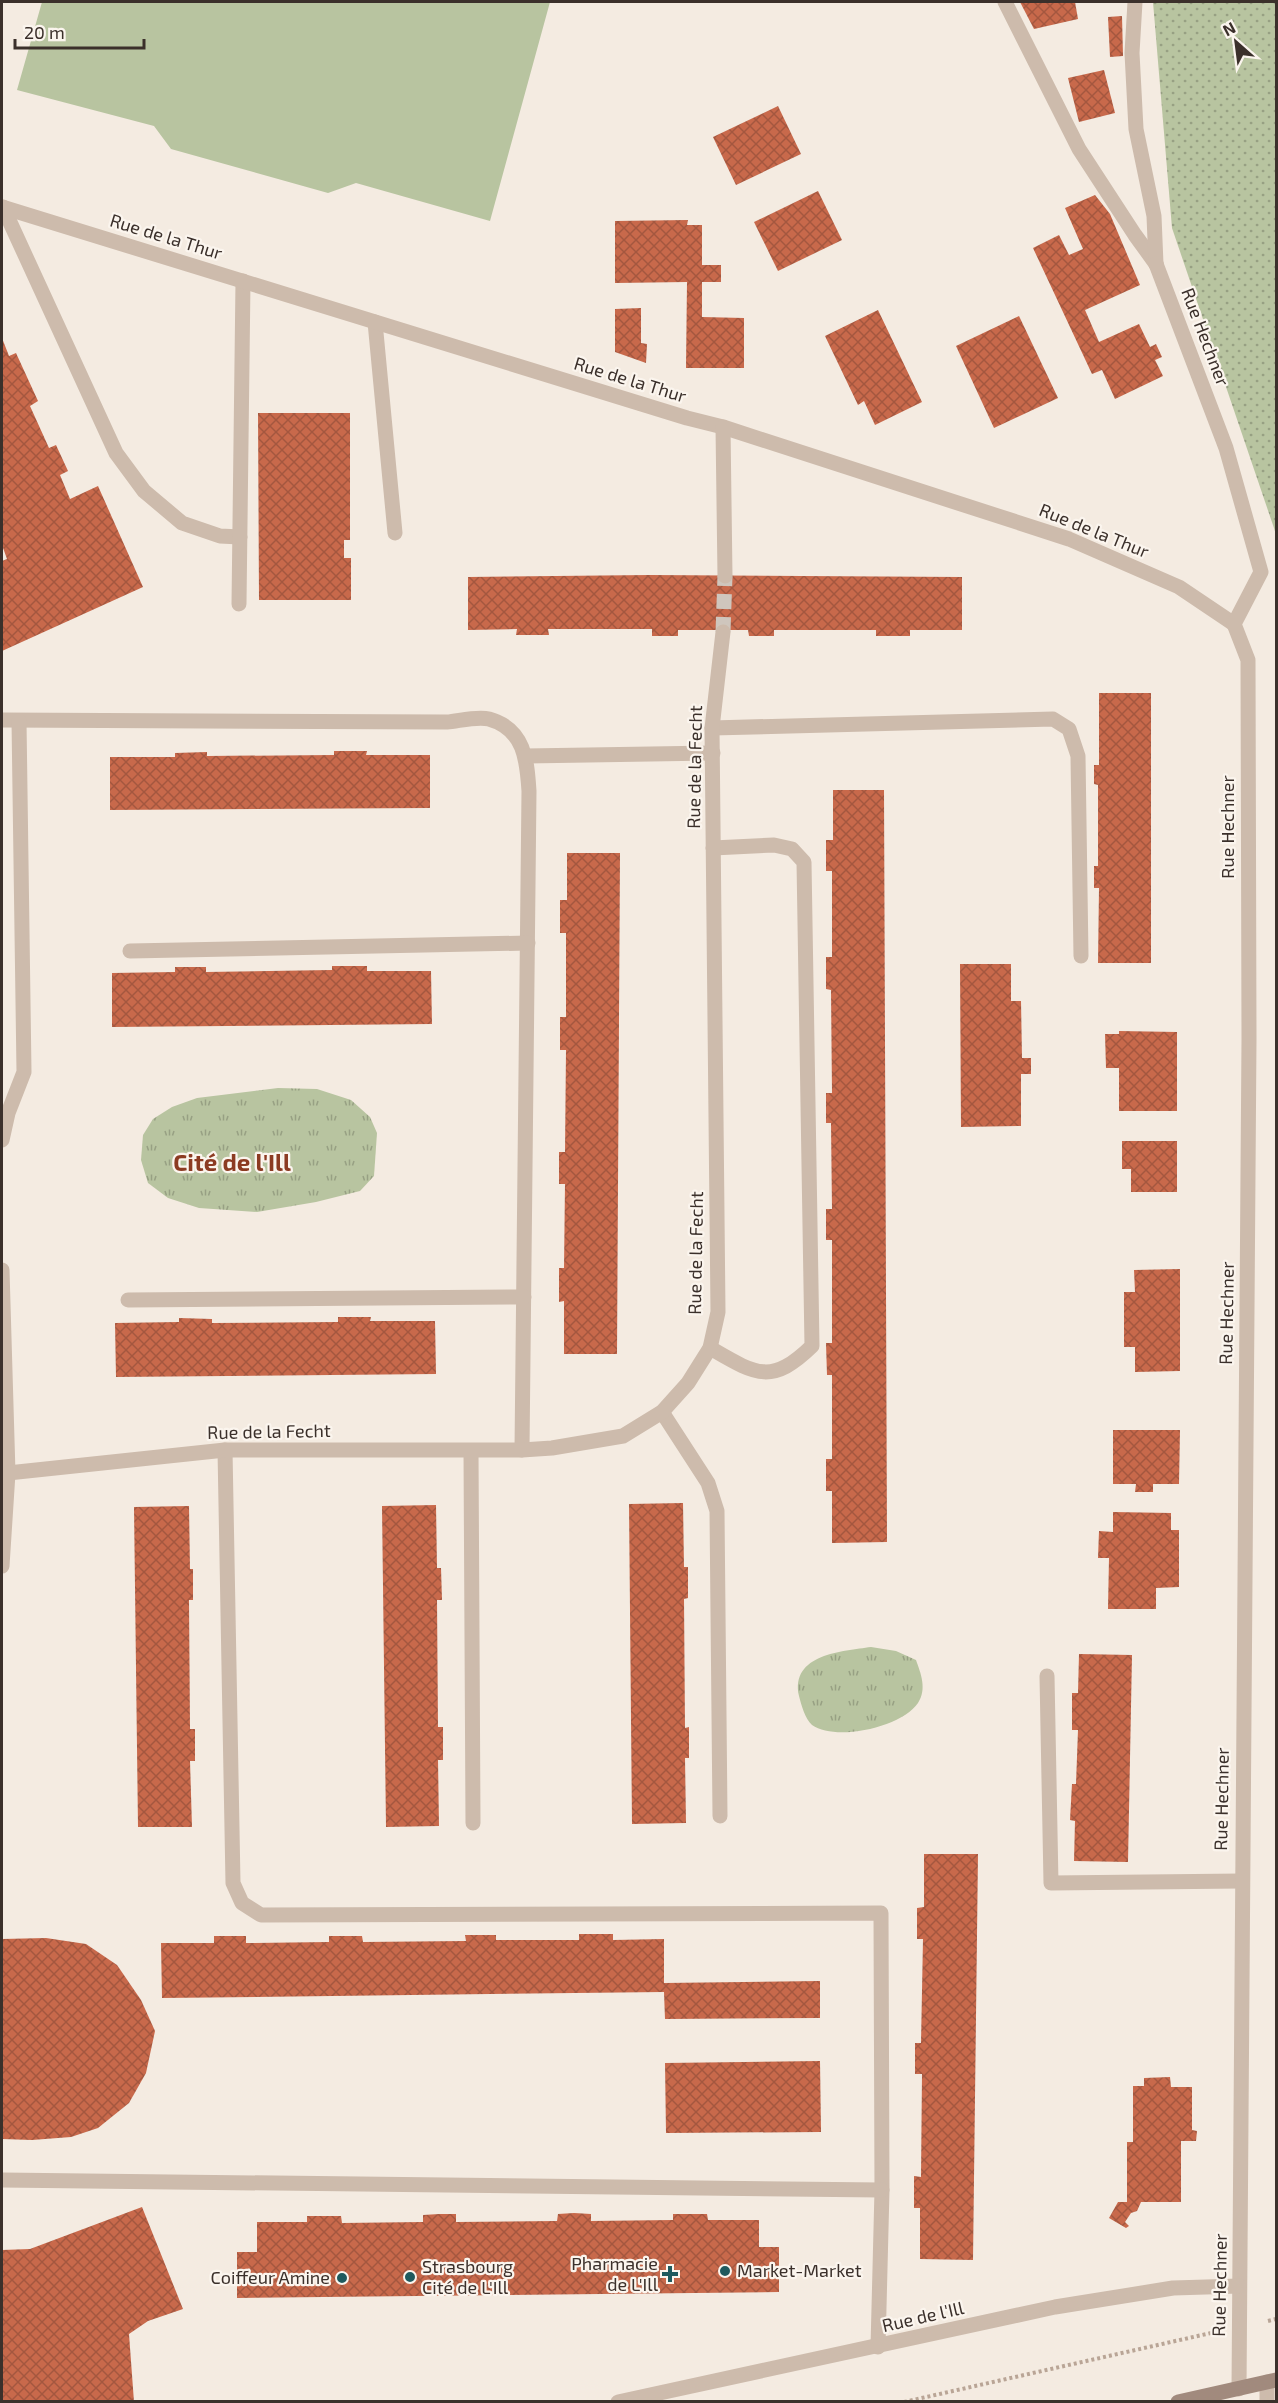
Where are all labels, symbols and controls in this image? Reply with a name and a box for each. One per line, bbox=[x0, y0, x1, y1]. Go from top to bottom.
scale bar bbox=[15, 12, 144, 50]
north arrow bbox=[1206, 12, 1266, 72]
text: N bbox=[1219, 17, 1238, 39]
text: 20 m bbox=[24, 21, 65, 43]
street label: Rue de la Thur bbox=[107, 209, 225, 264]
street label: Rue Hechner bbox=[1177, 284, 1235, 389]
street label: Rue de la Thur bbox=[571, 352, 689, 407]
street label: Rue de la Thur bbox=[1036, 498, 1152, 562]
street label: Rue de la Fecht bbox=[682, 705, 706, 829]
street label: Rue Hechner bbox=[1216, 775, 1238, 879]
district label: Cité de l'Ill bbox=[173, 1147, 291, 1176]
street label: Rue de la Fecht bbox=[683, 1191, 707, 1315]
street label: Rue Hechner bbox=[1214, 1261, 1238, 1365]
street label: Rue de la Fecht bbox=[207, 1419, 331, 1443]
street label: Rue Hechner bbox=[1209, 1747, 1233, 1851]
street label: Rue Hechner bbox=[1207, 2233, 1231, 2337]
place label: Pharmacie de L'Ill bbox=[571, 2252, 659, 2295]
place label: Strasbourg Cité de L'Ill bbox=[422, 2255, 513, 2298]
place label: Market-Market bbox=[737, 2259, 862, 2281]
marker: Market-Market bbox=[718, 2264, 732, 2278]
place label: Coiffeur Amine bbox=[210, 2266, 330, 2288]
marker: Pharmacie de L'Ill bbox=[663, 2267, 677, 2281]
marker: Strasbourg Cité de L'Ill bbox=[403, 2270, 417, 2284]
marker: Coiffeur Amine bbox=[335, 2271, 349, 2285]
street label: Rue de l'Ill bbox=[880, 2296, 966, 2336]

